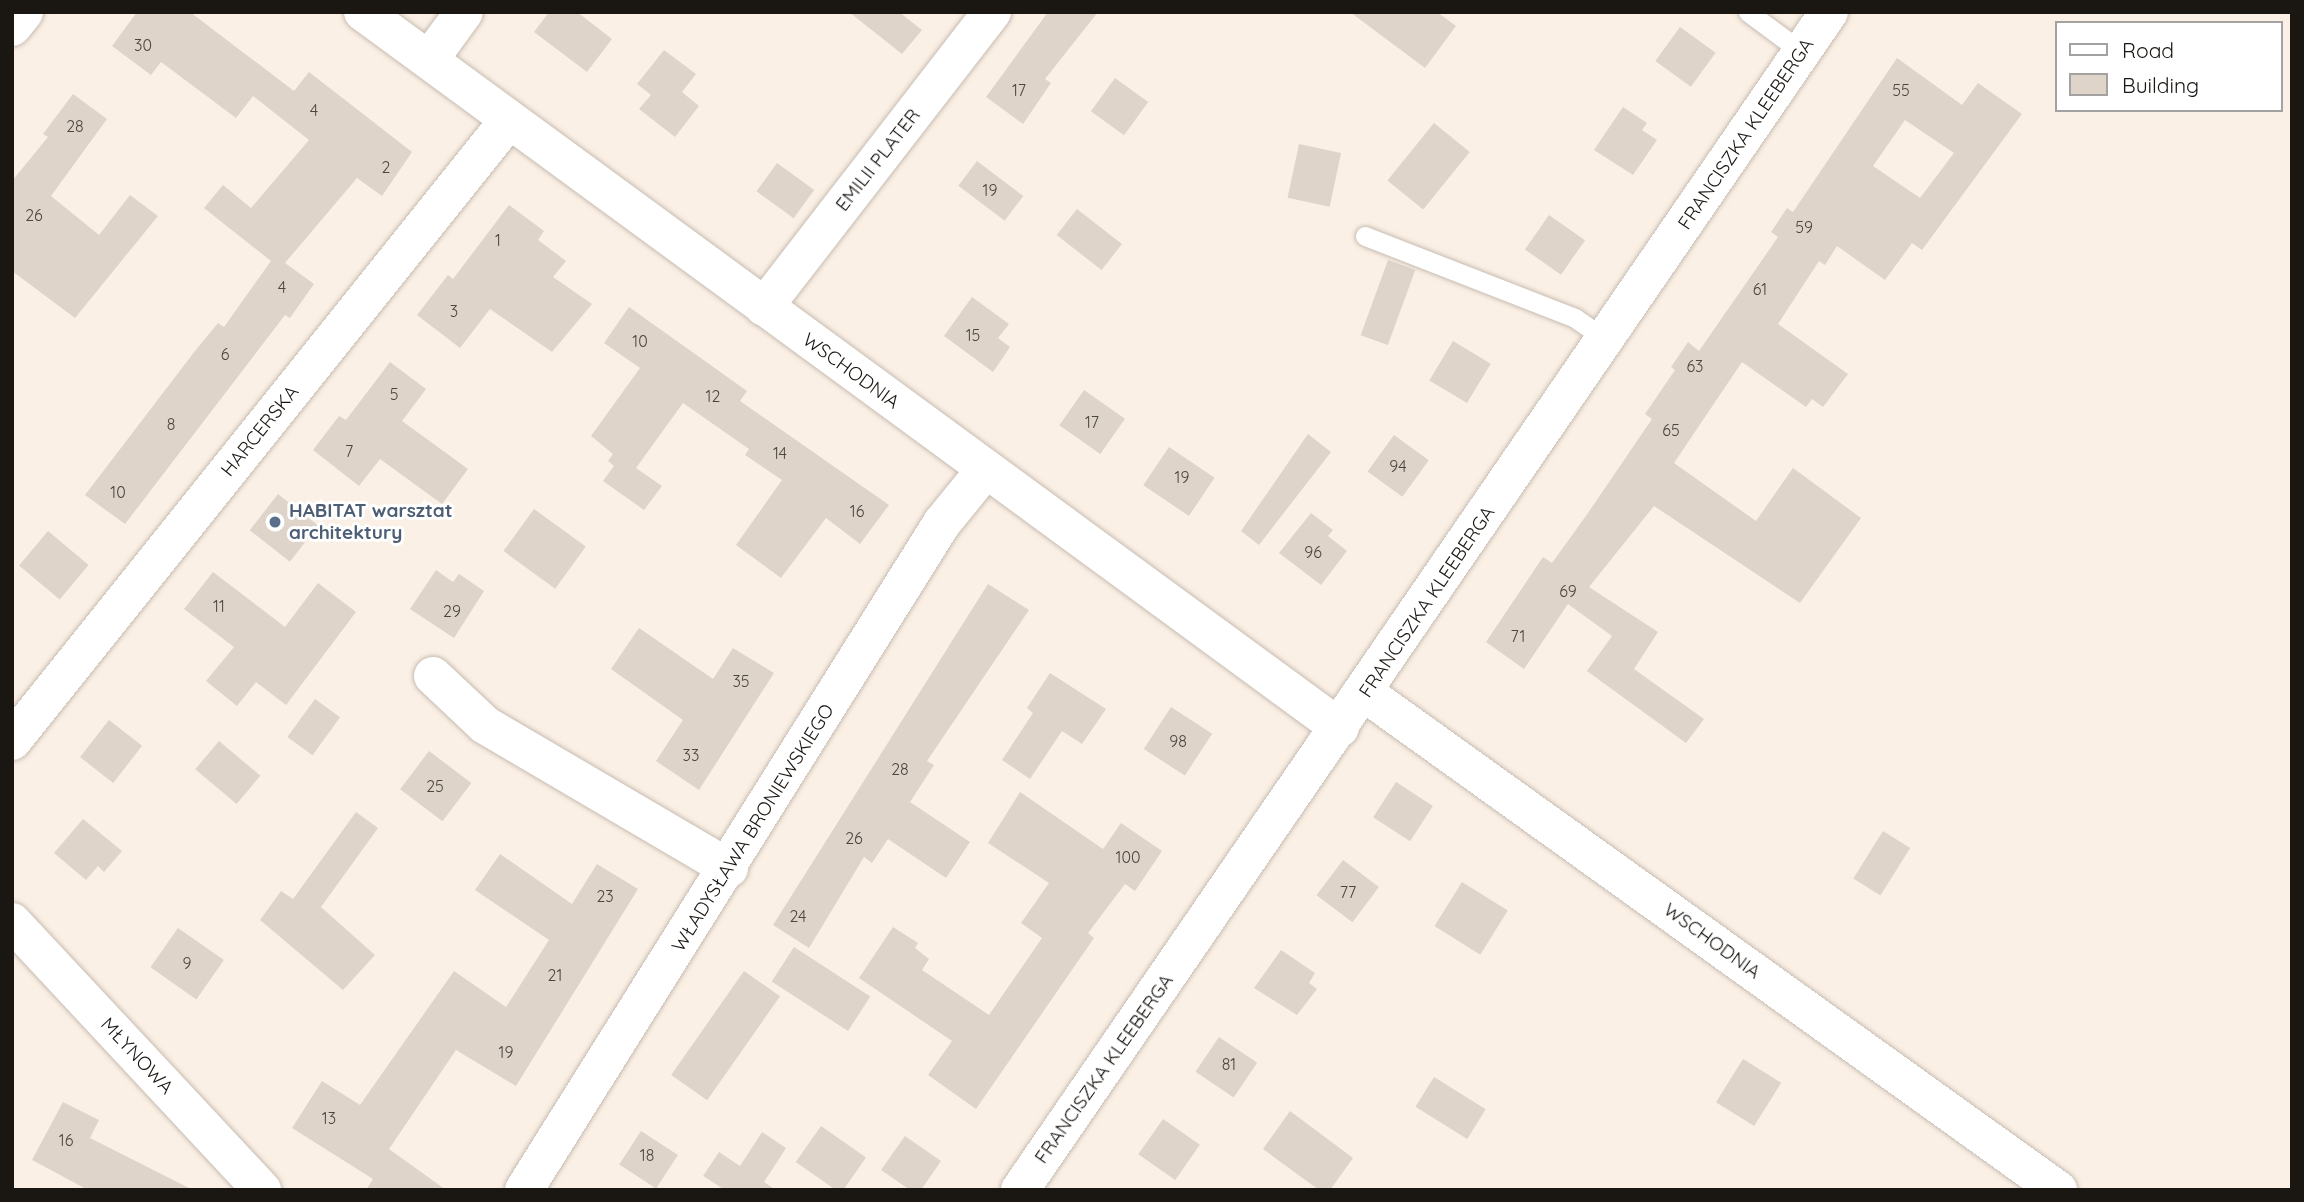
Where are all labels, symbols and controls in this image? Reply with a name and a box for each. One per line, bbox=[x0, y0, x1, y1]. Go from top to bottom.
legend bbox=[2056, 21, 2283, 112]
street label: FRANCISZKA KLEEBERGA bbox=[1673, 34, 1819, 234]
house number: 30 bbox=[134, 35, 152, 55]
text: Road bbox=[2122, 37, 2174, 63]
text: Building bbox=[2122, 72, 2199, 98]
house number: 17 bbox=[1012, 80, 1026, 100]
house number: 55 bbox=[1892, 80, 1910, 100]
house number: 4 bbox=[310, 100, 318, 120]
street label: EMILII PLATER bbox=[831, 104, 925, 216]
house number: 28 bbox=[66, 116, 84, 136]
house number: 2 bbox=[382, 157, 390, 177]
house number: 19 bbox=[983, 180, 997, 200]
house number: 26 bbox=[25, 205, 43, 225]
house number: 59 bbox=[1795, 217, 1813, 237]
house number: 1 bbox=[495, 230, 501, 250]
house number: 4 bbox=[278, 277, 286, 297]
house number: 61 bbox=[1753, 279, 1767, 299]
house number: 3 bbox=[450, 301, 458, 321]
house number: 15 bbox=[966, 325, 980, 345]
street label: WSCHODNIA bbox=[798, 328, 904, 414]
house number: 10 bbox=[632, 331, 648, 351]
house number: 6 bbox=[221, 344, 229, 364]
house number: 63 bbox=[1687, 356, 1703, 376]
street label: HARCERSKA bbox=[216, 381, 304, 481]
house number: 5 bbox=[390, 384, 398, 404]
house number: 12 bbox=[706, 386, 720, 406]
house number: 17 bbox=[1085, 412, 1099, 432]
house number: 8 bbox=[167, 414, 175, 434]
house number: 65 bbox=[1662, 420, 1680, 440]
house number: 7 bbox=[345, 441, 353, 461]
house number: 14 bbox=[773, 443, 787, 463]
house number: 94 bbox=[1389, 456, 1407, 476]
house number: 19 bbox=[1175, 467, 1189, 487]
house number: 10 bbox=[110, 482, 126, 502]
place label: HABITAT warsztat architektury bbox=[289, 500, 452, 544]
house number: 16 bbox=[850, 501, 864, 521]
street label: FRANCISZKA KLEEBERGA bbox=[1354, 502, 1500, 702]
marker: HABITAT warsztat architektury bbox=[267, 514, 283, 530]
house number: 96 bbox=[1304, 542, 1322, 562]
house number: 69 bbox=[1559, 581, 1577, 601]
house number: 11 bbox=[213, 596, 225, 616]
house number: 29 bbox=[443, 601, 461, 621]
house number: 71 bbox=[1511, 626, 1525, 646]
house number: 35 bbox=[732, 671, 750, 691]
street label: WŁADYSŁAWA BRONIEWSKIEGO bbox=[667, 700, 839, 956]
house number: 98 bbox=[1169, 731, 1187, 751]
house number: 33 bbox=[683, 745, 699, 765]
house number: 28 bbox=[891, 759, 909, 779]
house number: 25 bbox=[426, 776, 444, 796]
house number: 26 bbox=[845, 828, 863, 848]
house number: 100 bbox=[1116, 847, 1140, 867]
house number: 77 bbox=[1340, 882, 1356, 902]
house number: 23 bbox=[596, 886, 614, 906]
street label: WSCHODNIA bbox=[1659, 898, 1765, 984]
house number: 24 bbox=[789, 906, 807, 926]
house number: 9 bbox=[183, 953, 191, 973]
house number: 21 bbox=[548, 965, 562, 985]
street label: FRANCISZKA KLEEBERGA bbox=[1030, 970, 1178, 1168]
street label: MŁYNOWA bbox=[96, 1013, 178, 1099]
house number: 19 bbox=[499, 1042, 513, 1062]
house number: 81 bbox=[1222, 1054, 1236, 1074]
house number: 13 bbox=[322, 1108, 336, 1128]
house number: 16 bbox=[59, 1130, 73, 1150]
house number: 18 bbox=[640, 1145, 654, 1165]

